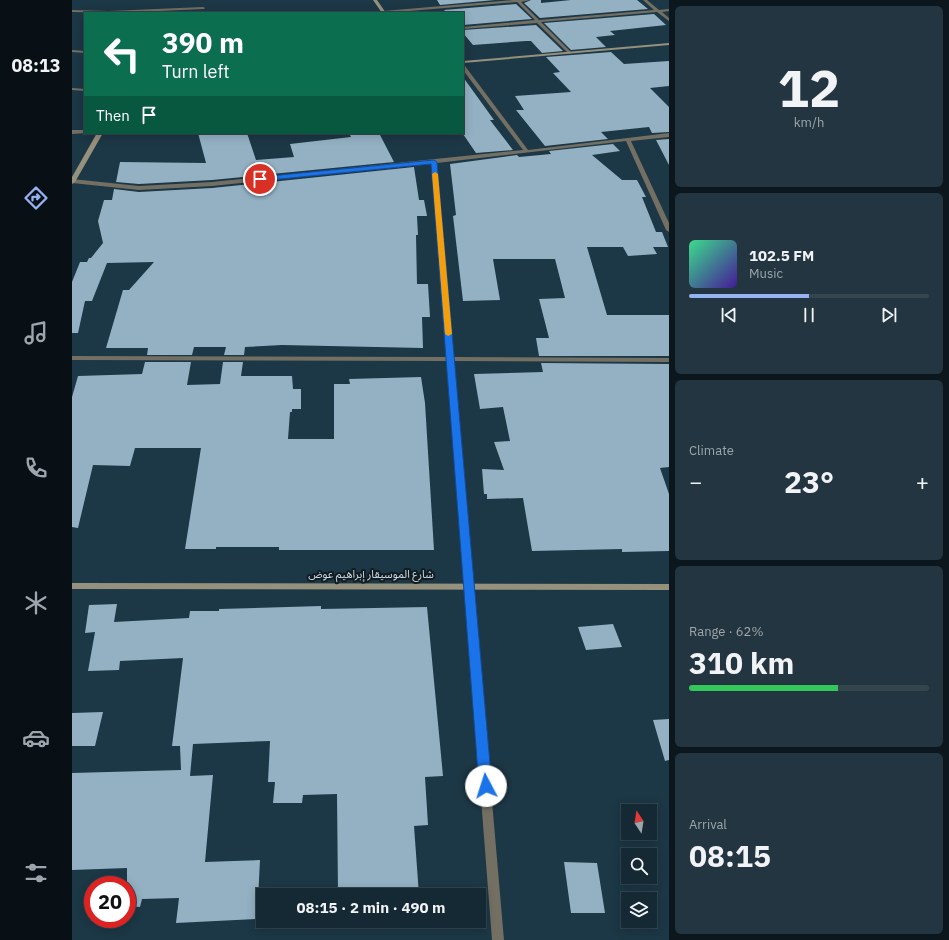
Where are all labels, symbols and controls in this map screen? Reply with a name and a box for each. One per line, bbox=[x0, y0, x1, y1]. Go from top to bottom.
text: 390 m bbox=[162, 24, 244, 61]
icon: left bbox=[96, 28, 148, 80]
text: 08:13 bbox=[11, 54, 61, 77]
text: 12 bbox=[778, 54, 840, 121]
text: Turn left bbox=[162, 60, 230, 83]
icon: arrive bbox=[138, 104, 160, 126]
text: Then bbox=[96, 106, 130, 125]
text: km/h bbox=[794, 114, 824, 131]
pin bbox=[243, 162, 277, 196]
icon: arrive bbox=[249, 168, 271, 190]
icon: directions bbox=[22, 184, 50, 212]
text: 102.5 FM bbox=[749, 246, 814, 265]
text: Music bbox=[749, 265, 783, 282]
icon: previous bbox=[718, 304, 740, 326]
icon: pause bbox=[798, 304, 820, 326]
icon: next bbox=[878, 304, 900, 326]
icon: music bbox=[22, 319, 50, 347]
text: Climate bbox=[689, 442, 734, 459]
icon: phone bbox=[22, 454, 50, 482]
text: 23° bbox=[784, 462, 834, 501]
text: − bbox=[689, 467, 702, 496]
text: + bbox=[916, 467, 929, 496]
street label: شارع الموسيقار إبراهيم عوض bbox=[308, 567, 434, 583]
icon: climate bbox=[22, 589, 50, 617]
text: Range · 62% bbox=[689, 623, 763, 640]
text: 310 km bbox=[689, 643, 794, 682]
icon: car bbox=[22, 724, 50, 752]
position arrow bbox=[465, 765, 507, 807]
north arrow bbox=[621, 804, 657, 840]
map controls bbox=[621, 804, 657, 928]
text: Arrival bbox=[689, 816, 727, 833]
text: 08:15 bbox=[689, 836, 771, 875]
button: search bbox=[621, 848, 657, 884]
icon: filters bbox=[22, 859, 50, 887]
speed limit sign: 20 bbox=[84, 876, 136, 928]
button: layers bbox=[621, 892, 657, 928]
text: 08:15 · 2 min · 490 m bbox=[297, 898, 445, 917]

